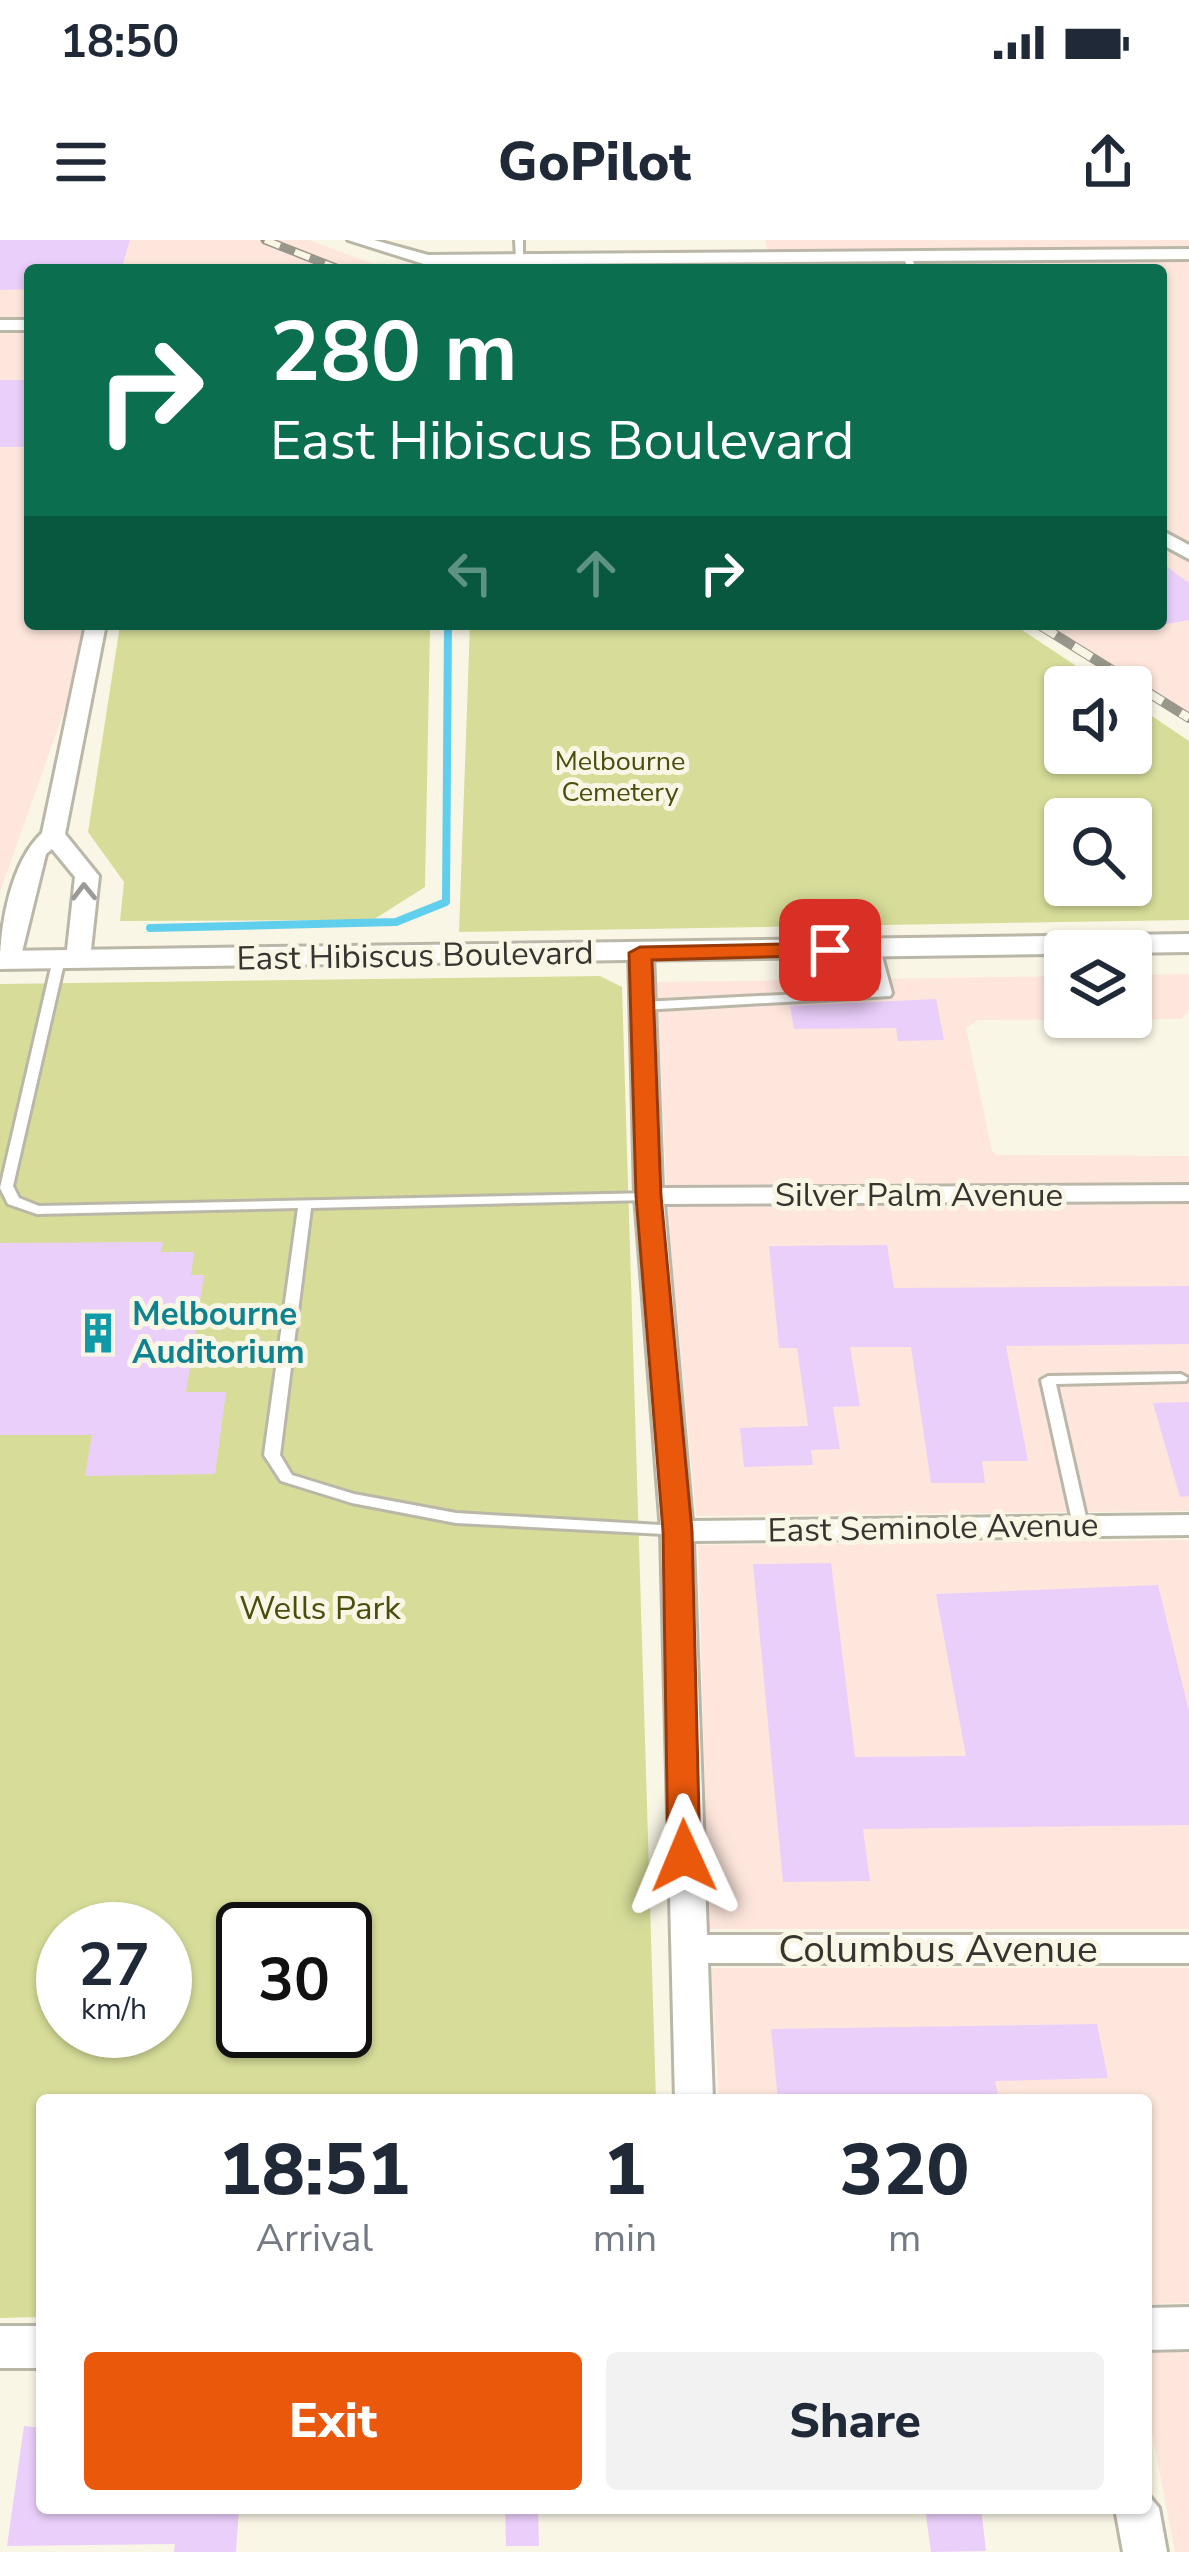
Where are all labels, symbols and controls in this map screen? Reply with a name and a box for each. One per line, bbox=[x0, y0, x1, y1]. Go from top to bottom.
text: 18:50 bbox=[60, 12, 179, 73]
text: GoPilot bbox=[498, 125, 691, 199]
icon: menu bbox=[48, 129, 114, 195]
icon: share bbox=[1075, 129, 1141, 195]
text: 280 m bbox=[270, 295, 518, 410]
icon: right bbox=[72, 312, 228, 468]
text: East Hibiscus Boulevard bbox=[270, 404, 854, 478]
icon: left bbox=[437, 540, 503, 606]
icon: ahead bbox=[563, 540, 629, 606]
icon: right bbox=[689, 540, 755, 606]
map controls bbox=[1044, 666, 1152, 1038]
button: sound bbox=[1044, 666, 1152, 774]
park label: Melbourne Cemetery bbox=[555, 743, 685, 811]
button: search bbox=[1044, 798, 1152, 906]
one-way arrow bbox=[71, 882, 97, 900]
pin bbox=[779, 899, 881, 1001]
icon: arrive bbox=[797, 917, 863, 983]
street label: East Hibiscus Boulevard bbox=[236, 930, 594, 982]
button: layers bbox=[1044, 930, 1152, 1038]
street label: Silver Palm Avenue bbox=[775, 1173, 1063, 1218]
place label: Melbourne Auditorium bbox=[132, 1292, 305, 1375]
building icon: Melbourne Auditorium bbox=[75, 1310, 121, 1356]
street label: East Seminole Avenue bbox=[767, 1503, 1099, 1553]
park label: Wells Park bbox=[239, 1586, 401, 1631]
position arrow bbox=[621, 1793, 747, 1919]
speed limit sign: 30 bbox=[216, 1902, 372, 2058]
street label: Columbus Avenue bbox=[778, 1923, 1098, 1976]
text: 27 bbox=[78, 1924, 150, 2006]
text: km/h bbox=[81, 1989, 147, 2030]
text: 18:51 bbox=[219, 2121, 410, 2219]
text: 1 bbox=[603, 2121, 647, 2219]
text: 320 bbox=[840, 2121, 969, 2219]
text: Arrival bbox=[256, 2212, 373, 2265]
text: min bbox=[593, 2212, 657, 2265]
text: m bbox=[888, 2212, 921, 2265]
button: Exit bbox=[84, 2352, 582, 2490]
button: Share bbox=[606, 2352, 1104, 2490]

